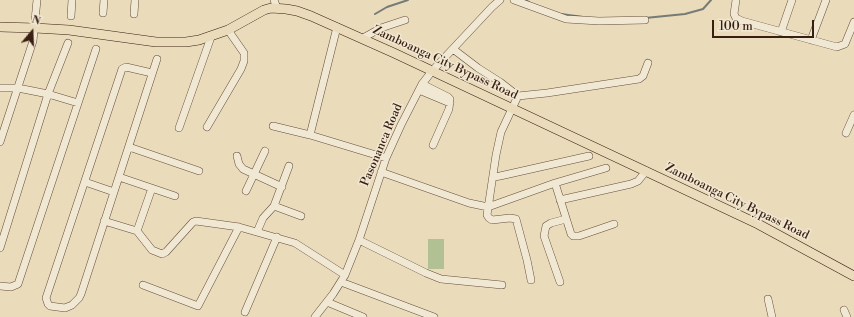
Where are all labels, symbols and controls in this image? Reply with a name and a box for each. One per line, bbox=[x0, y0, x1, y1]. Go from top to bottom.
north arrow bbox=[12, 12, 52, 52]
scale bar bbox=[714, 12, 816, 38]
text: N bbox=[30, 13, 42, 29]
text: 100 m bbox=[719, 19, 753, 34]
street label: Zamboanga City Bypass Road bbox=[370, 23, 520, 103]
street label: Pasonanca Road bbox=[358, 101, 406, 189]
street label: Zamboanga City Bypass Road bbox=[663, 161, 811, 243]

